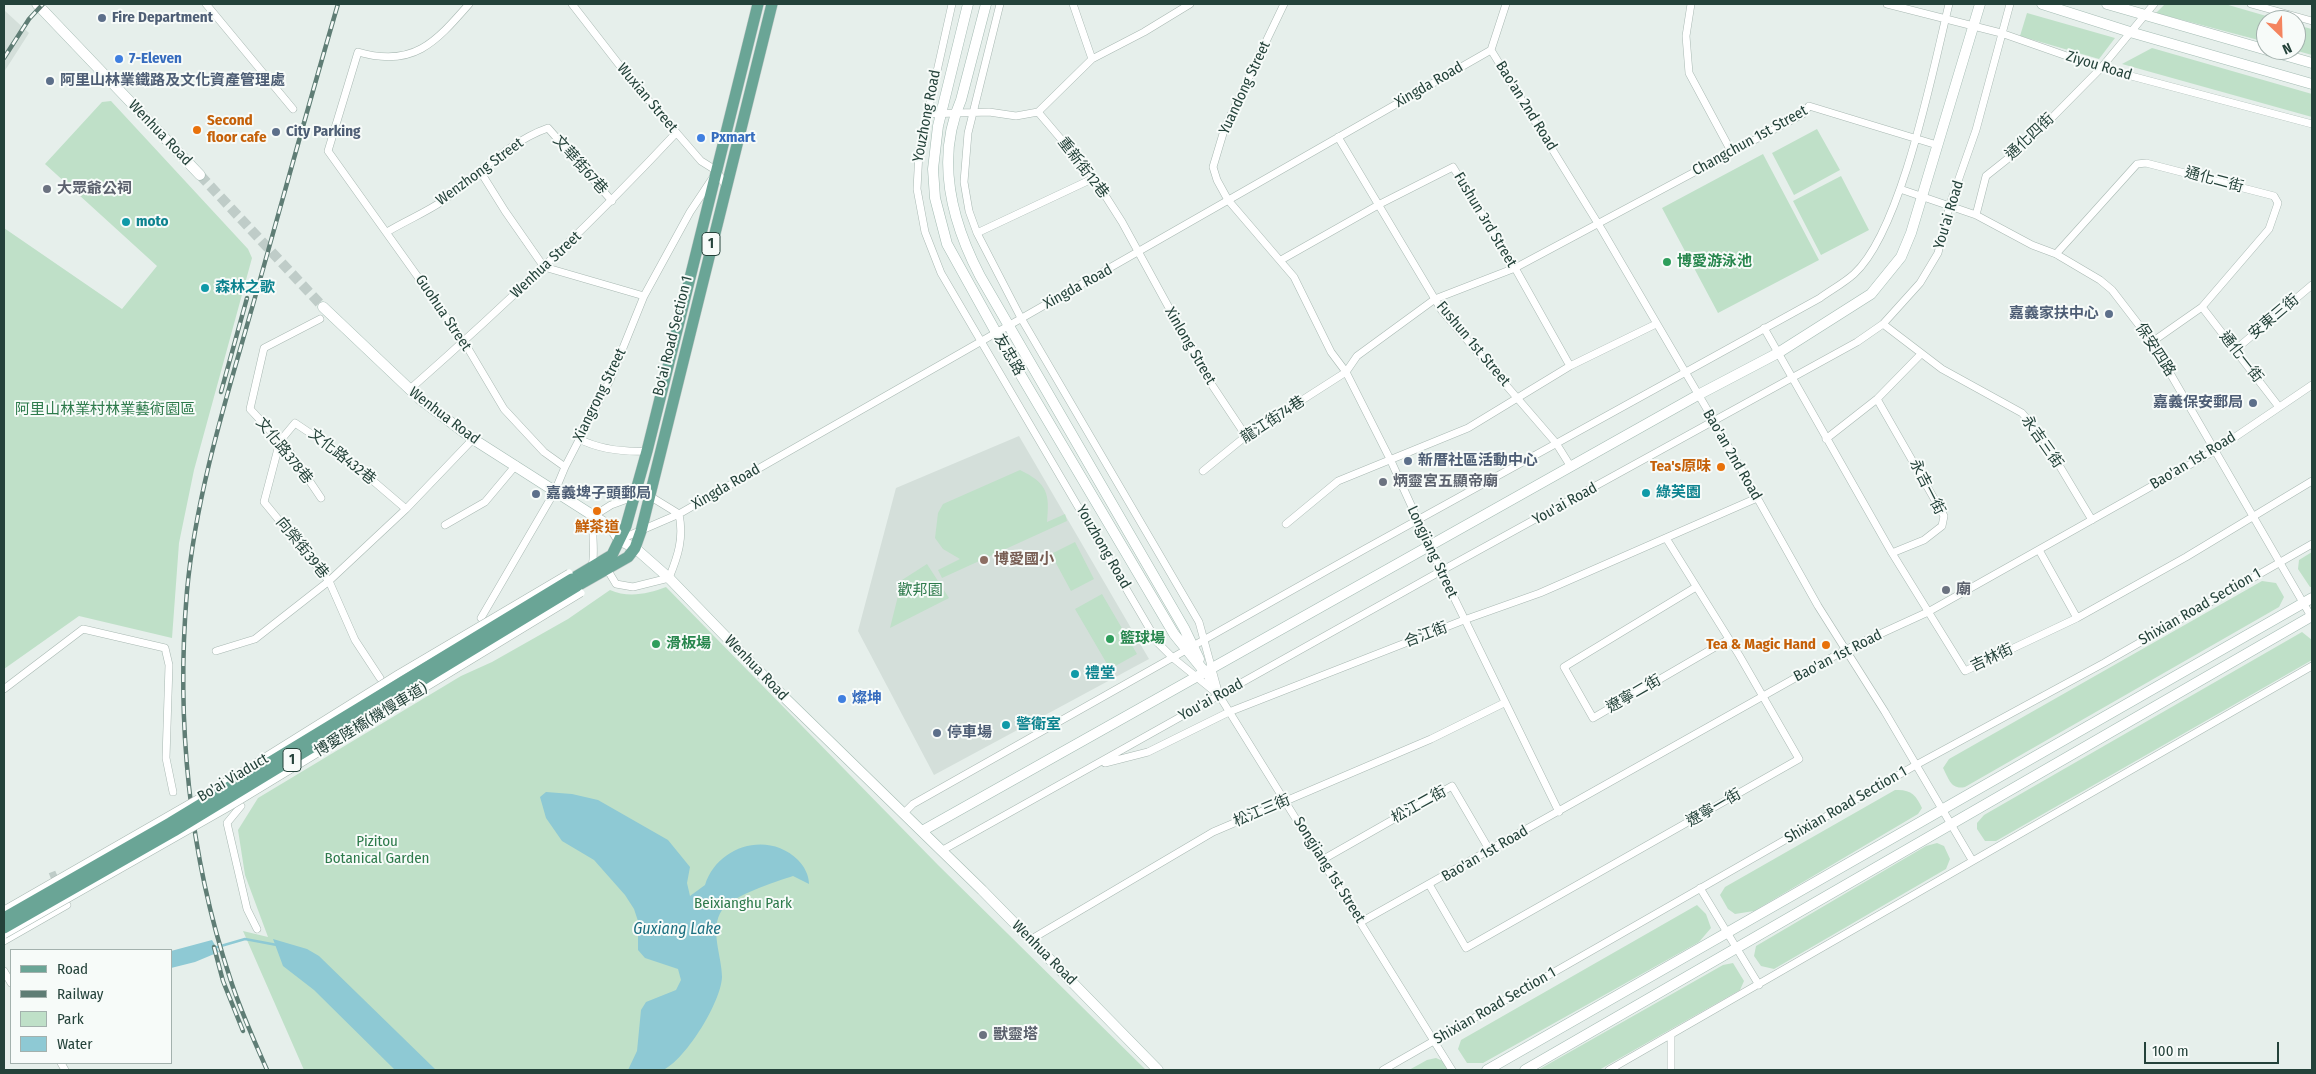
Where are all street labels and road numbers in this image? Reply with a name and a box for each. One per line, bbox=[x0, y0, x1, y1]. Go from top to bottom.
street label: Yuandong Street bbox=[1215, 38, 1275, 138]
street label: Ziyou Road bbox=[2064, 47, 2134, 85]
street label: Xingda Road bbox=[1392, 58, 1466, 112]
street label: Bao'an 2nd Road bbox=[1491, 58, 1561, 154]
street label: Wuxian Street bbox=[613, 60, 681, 136]
street label: Youzhong Road bbox=[909, 68, 945, 164]
street label: Wenhua Road bbox=[124, 96, 196, 170]
street label: Changchun 1st Street bbox=[1689, 102, 1811, 180]
street label: 通化四街 bbox=[2002, 110, 2058, 164]
street label: 文華街67巷 bbox=[549, 132, 611, 198]
street label: Wenzhong Street bbox=[433, 134, 527, 210]
street label: 重新街12巷 bbox=[1054, 134, 1112, 202]
street label: 通化二街 bbox=[2183, 164, 2245, 196]
street label: Fushun 3rd Street bbox=[1450, 169, 1520, 271]
street label: You'ai Road bbox=[1930, 178, 1968, 252]
street label: Wenhua Street bbox=[507, 228, 585, 302]
road number: 1 bbox=[702, 232, 720, 255]
street label: Xingda Road bbox=[1040, 261, 1116, 313]
street label: Guohua Street bbox=[411, 272, 475, 354]
street label: Bo'ai Road Section 1 bbox=[649, 274, 697, 398]
street label: 安東三街 bbox=[2245, 291, 2303, 343]
street label: Fushun 1st Street bbox=[1432, 298, 1514, 390]
street label: Xinlong Street bbox=[1161, 304, 1219, 388]
street label: 保安四路 bbox=[2131, 320, 2179, 380]
street label: 通化一街 bbox=[2215, 328, 2267, 386]
street label: 友忠路 bbox=[990, 331, 1028, 379]
street label: Xiangrong Street bbox=[570, 345, 630, 445]
street label: Wenhua Road bbox=[405, 383, 483, 449]
street label: 龍江街74巷 bbox=[1238, 393, 1308, 447]
street label: Bao'an 2nd Road bbox=[1699, 406, 1765, 504]
street label: 永吉三街 bbox=[2017, 412, 2067, 472]
street label: 文化路378巷 bbox=[252, 414, 316, 488]
street label: 文化路432巷 bbox=[305, 425, 379, 489]
street label: Bao'an 1st Road bbox=[2147, 428, 2239, 494]
street label: 永吉一街 bbox=[1905, 456, 1949, 518]
street label: Xingda Road bbox=[689, 460, 763, 514]
street label: You'ai Road bbox=[1530, 479, 1600, 529]
street label: Youzhong Road bbox=[1072, 502, 1134, 592]
street label: Longjiang Street bbox=[1403, 503, 1461, 601]
street label: 向榮街39巷 bbox=[272, 514, 332, 582]
street label: Shixian Road Section 1 bbox=[2136, 565, 2264, 649]
street label: 合江街 bbox=[1402, 619, 1450, 651]
street label: Bao'an 1st Road bbox=[1791, 626, 1885, 686]
street label: Wenhua Road bbox=[720, 631, 792, 705]
street label: 吉林街 bbox=[1968, 640, 2016, 676]
street label: 遼寧二街 bbox=[1604, 671, 1664, 717]
street label: You'ai Road bbox=[1176, 675, 1246, 725]
street label: 博愛陸橋(機慢車道) bbox=[311, 679, 431, 761]
road number: 1 bbox=[283, 748, 301, 772]
street label: Bo'ai Viaduct bbox=[194, 750, 272, 806]
street label: Shixian Road Section 1 bbox=[1782, 763, 1910, 847]
street label: 松江二街 bbox=[1388, 783, 1450, 827]
street label: 遼寧一街 bbox=[1684, 785, 1744, 831]
street label: 松江三街 bbox=[1231, 791, 1293, 831]
street label: Songjiang 1st Street bbox=[1289, 814, 1369, 926]
street label: Bao'an 1st Road bbox=[1439, 822, 1531, 886]
street label: Wenhua Road bbox=[1008, 917, 1080, 989]
street label: Shixian Road Section 1 bbox=[1431, 964, 1559, 1048]

